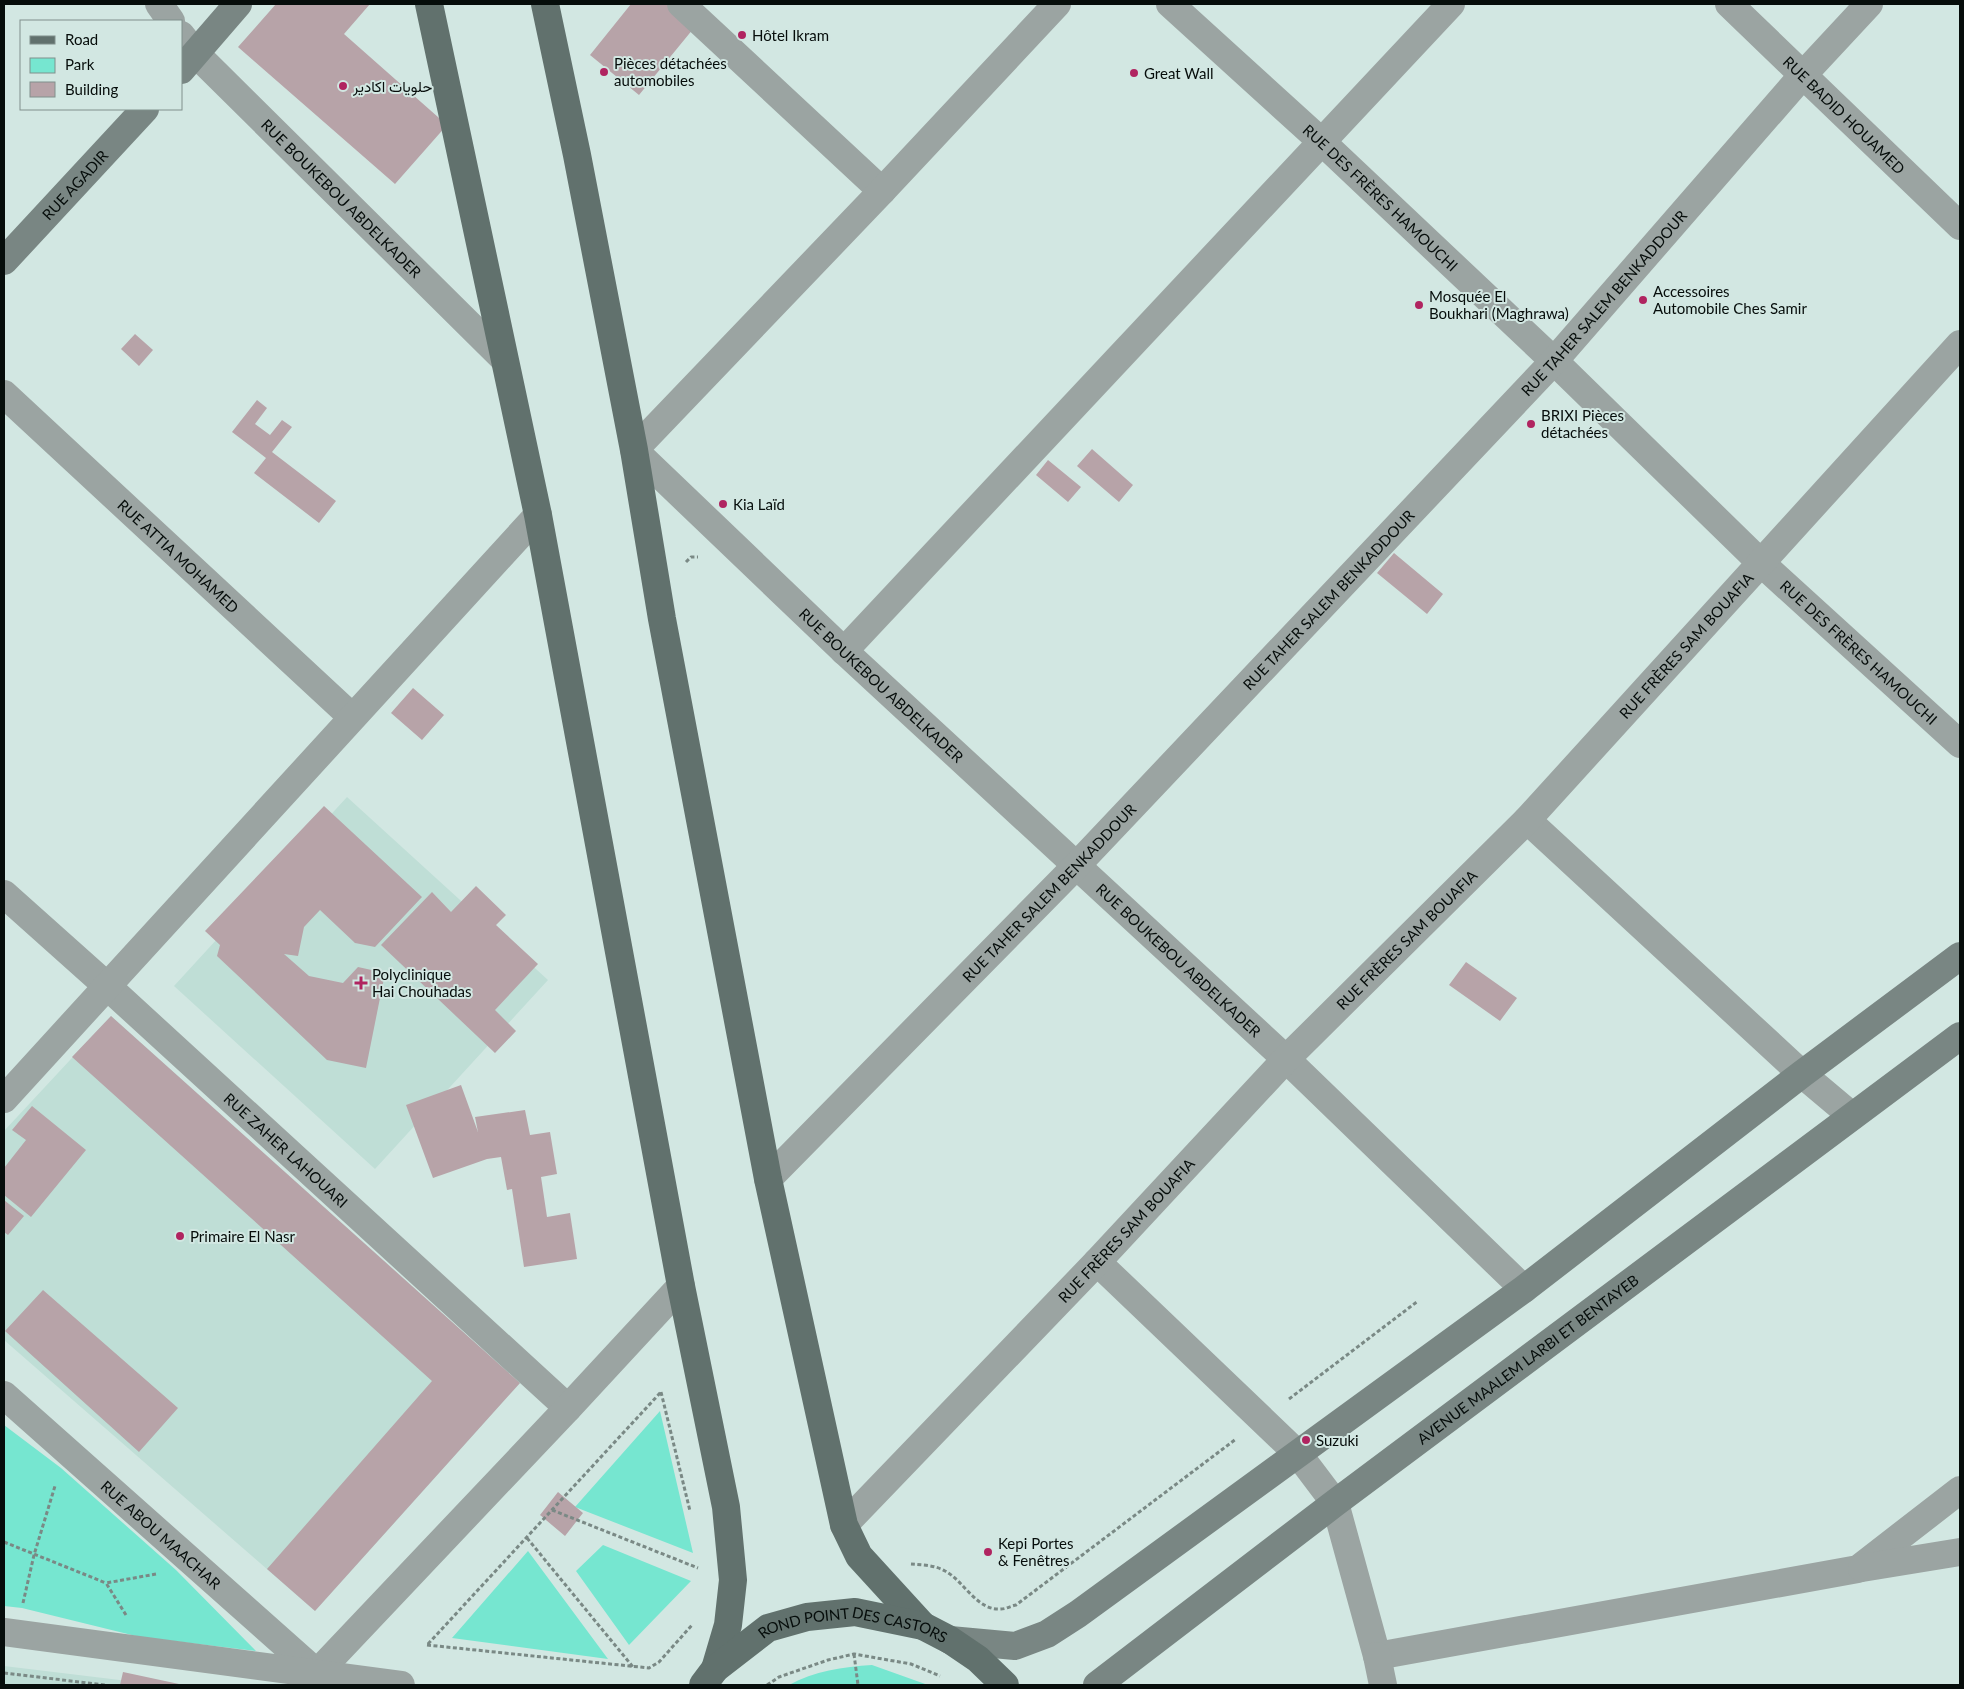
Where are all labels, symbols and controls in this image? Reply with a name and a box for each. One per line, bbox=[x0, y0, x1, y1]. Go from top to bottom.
legend bbox=[20, 20, 182, 110]
place label: Hôtel Ikram bbox=[752, 26, 829, 44]
marker: Hôtel Ikram bbox=[736, 29, 748, 41]
text: Road bbox=[65, 30, 98, 48]
street label: RUE BADID HOUAMED bbox=[1780, 52, 1909, 177]
place label: Pièces détachées automobiles bbox=[614, 54, 727, 89]
text: Park bbox=[65, 55, 95, 73]
place label: Great Wall bbox=[1144, 64, 1214, 82]
marker: Pièces détachées automobiles bbox=[598, 66, 610, 78]
marker: Great Wall bbox=[1128, 67, 1140, 79]
place label: حلويات اكادير bbox=[352, 77, 432, 96]
text: Building bbox=[65, 80, 118, 98]
marker: حلويات اكادير bbox=[337, 80, 349, 92]
street label: RUE BOUKEBOU ABDELKADER bbox=[258, 115, 426, 281]
street label: RUE DES FRÈRES HAMOUCHI bbox=[1299, 120, 1462, 275]
street label: RUE AGADIR bbox=[38, 146, 112, 223]
street label: RUE TAHER SALEM BENKADDOUR bbox=[1517, 206, 1691, 399]
place label: Accessoires Automobile Ches Samir bbox=[1653, 282, 1807, 317]
place label: Mosquée El Boukhari (Maghrawa) bbox=[1429, 287, 1569, 322]
marker: Accessoires Automobile Ches Samir bbox=[1637, 294, 1649, 306]
marker: Mosquée El Boukhari (Maghrawa) bbox=[1413, 299, 1425, 311]
place label: BRIXI Pièces détachées bbox=[1541, 406, 1624, 441]
marker: BRIXI Pièces détachées bbox=[1525, 418, 1537, 430]
street label: RUE ATTIA MOHAMED bbox=[114, 495, 243, 616]
place label: Kia Laïd bbox=[733, 495, 785, 513]
marker: Kia Laïd bbox=[717, 498, 729, 510]
street label: RUE TAHER SALEM BENKADDOUR bbox=[1239, 505, 1418, 693]
street label: RUE FRÈRES SAM BOUAFIA bbox=[1615, 568, 1757, 722]
street label: RUE DES FRÈRES HAMOUCHI bbox=[1777, 576, 1941, 728]
street label: RUE BOUKEBOU ABDELKADER bbox=[796, 604, 968, 766]
street label: RUE TAHER SALEM BENKADDOUR bbox=[958, 799, 1140, 985]
street label: RUE FRÈRES SAM BOUAFIA bbox=[1332, 865, 1481, 1013]
street label: RUE BOUKEBOU ABDELKADER bbox=[1093, 880, 1265, 1041]
place label: Polyclinique Hai Chouhadas bbox=[372, 965, 472, 1000]
marker: Polyclinique Hai Chouhadas bbox=[354, 976, 368, 990]
street label: RUE ZAHER LAHOUARI bbox=[221, 1089, 352, 1211]
street label: RUE FRÈRES SAM BOUAFIA bbox=[1054, 1154, 1199, 1306]
place label: Primaire El Nasr bbox=[190, 1227, 295, 1245]
marker: Primaire El Nasr bbox=[174, 1230, 186, 1242]
street label: AVENUE MAALEM LARBI ET BENTAYEB bbox=[1413, 1270, 1642, 1448]
place label: Suzuki bbox=[1316, 1431, 1359, 1449]
marker: Suzuki bbox=[1300, 1434, 1312, 1446]
street label: RUE ABOU MAACHAR bbox=[97, 1477, 225, 1593]
place label: Kepi Portes & Fenêtres bbox=[998, 1534, 1073, 1569]
marker: Kepi Portes & Fenêtres bbox=[982, 1546, 994, 1558]
text: ROND POINT DES CASTORS bbox=[754, 1603, 951, 1646]
street label: ROND POINT DES CASTORS bbox=[755, 1632, 951, 1650]

